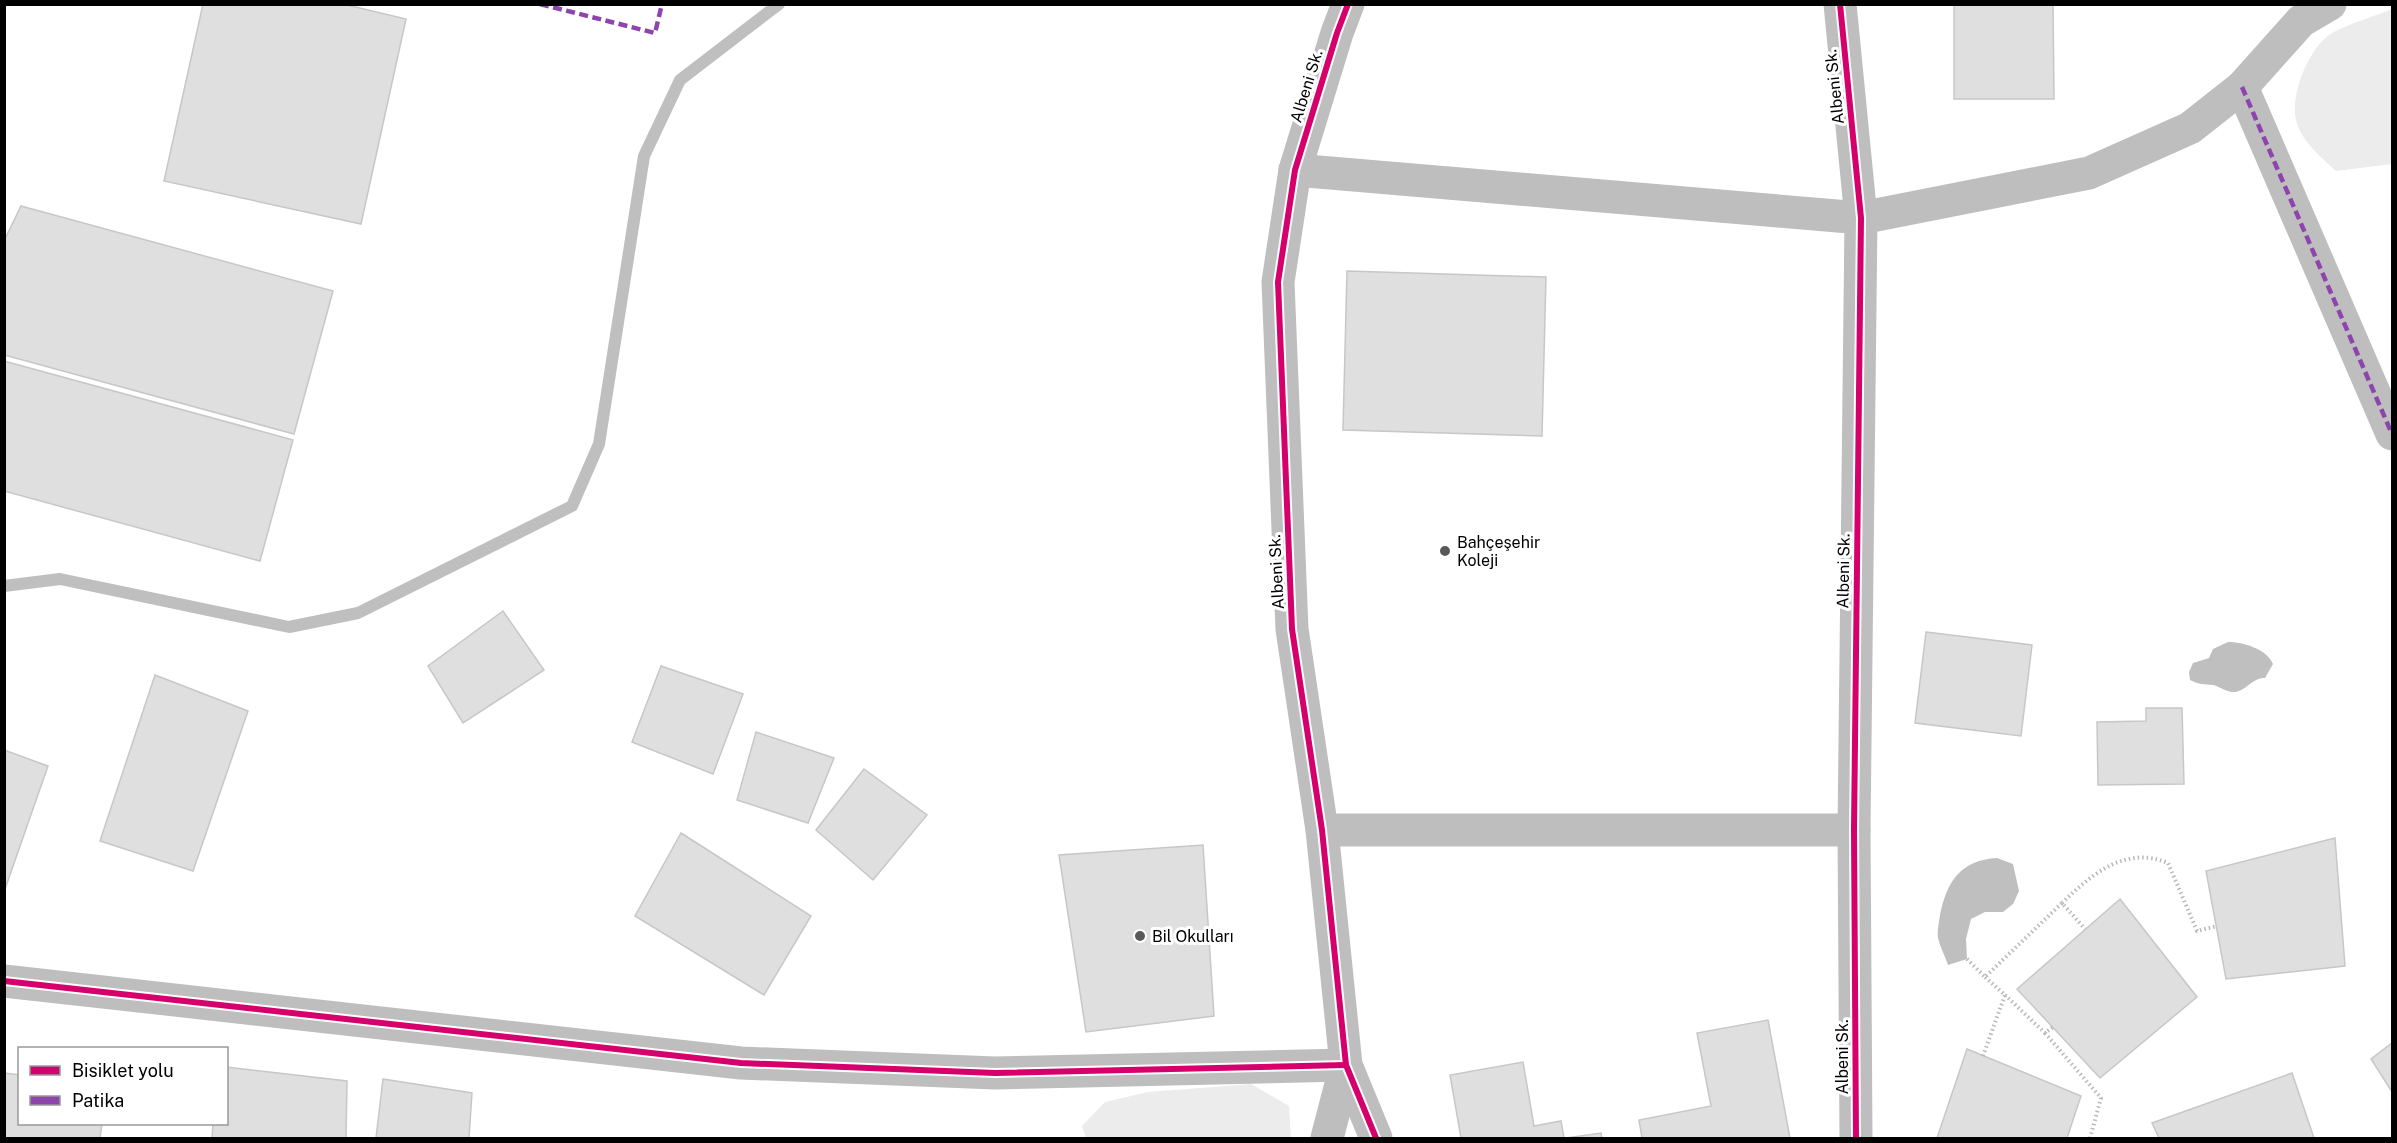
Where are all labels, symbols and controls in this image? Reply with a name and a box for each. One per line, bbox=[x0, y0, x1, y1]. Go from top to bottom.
street label: Albeni Sk. bbox=[1286, 47, 1327, 125]
street label: Albeni Sk. bbox=[1821, 49, 1848, 125]
place label: Bahçeşehir Koleji bbox=[1457, 533, 1540, 570]
street label: Albeni Sk. bbox=[1833, 533, 1854, 609]
street label: Albeni Sk. bbox=[1265, 534, 1288, 610]
marker: Bahçeşehir Koleji bbox=[1438, 544, 1452, 558]
place label: Bil Okulları bbox=[1152, 927, 1234, 946]
marker: Bil Okulları bbox=[1133, 929, 1147, 943]
street label: Albeni Sk. bbox=[1833, 1019, 1852, 1095]
legend bbox=[18, 1047, 228, 1125]
text: Bisiklet yolu bbox=[72, 1060, 174, 1081]
text: Patika bbox=[72, 1090, 124, 1111]

